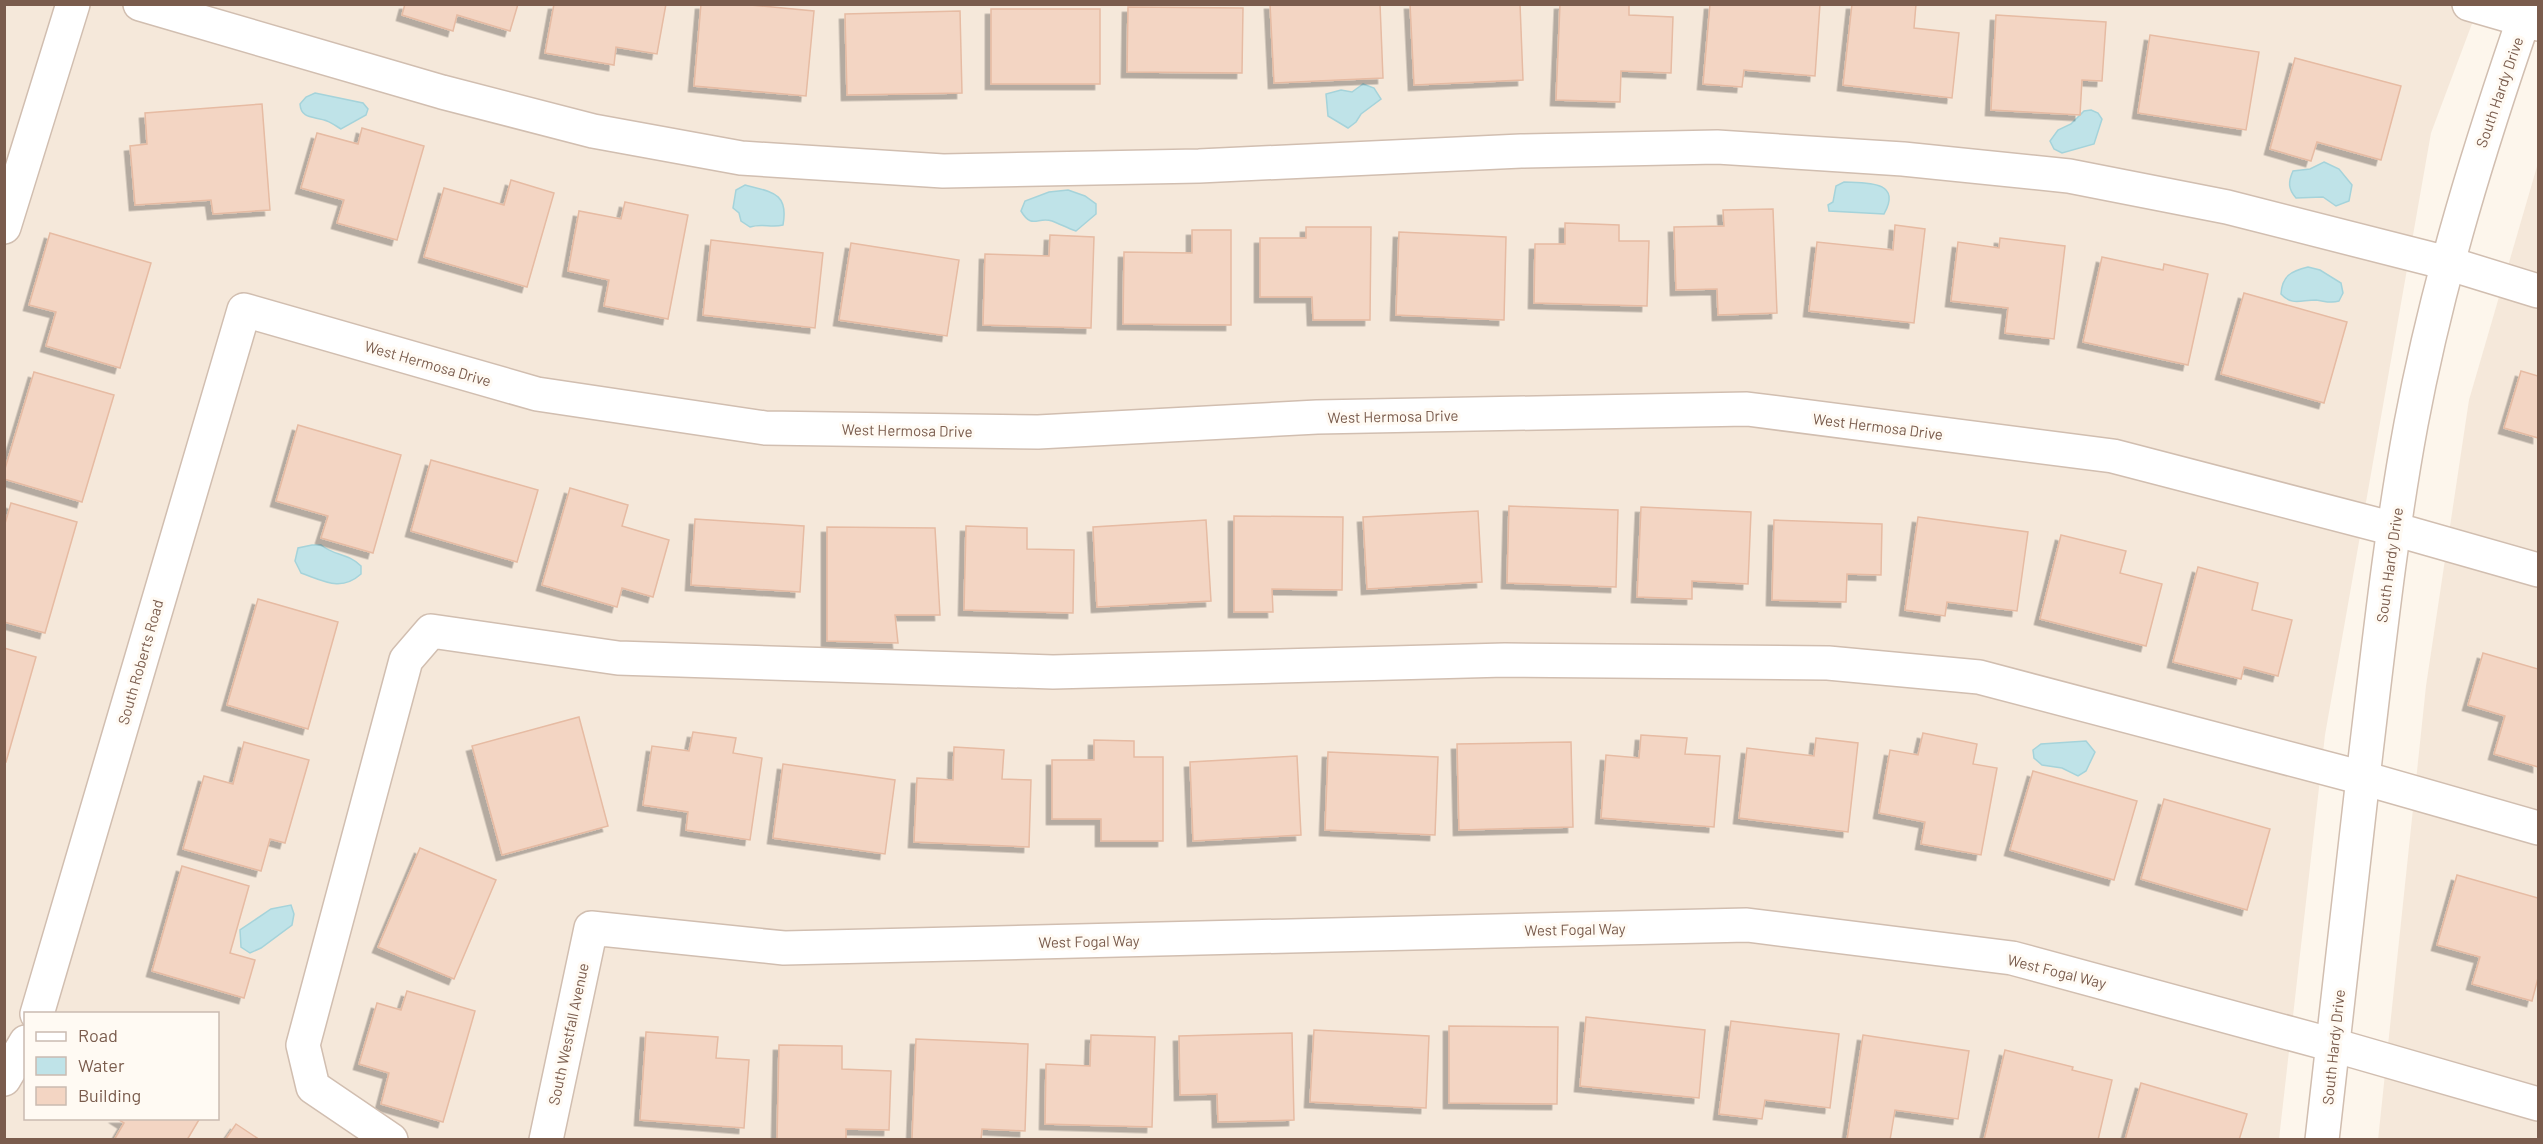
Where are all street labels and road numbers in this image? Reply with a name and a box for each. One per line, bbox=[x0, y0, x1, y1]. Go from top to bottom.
street label: South Hardy Drive bbox=[2472, 34, 2526, 150]
street label: West Hermosa Drive bbox=[363, 336, 493, 390]
street label: West Hermosa Drive bbox=[1327, 406, 1459, 426]
street label: West Hermosa Drive bbox=[1812, 409, 1944, 443]
street label: West Hermosa Drive bbox=[841, 420, 973, 440]
street label: South Hardy Drive bbox=[2372, 506, 2406, 624]
street label: South Roberts Road bbox=[114, 597, 166, 727]
street label: West Fogal Way bbox=[1524, 919, 1626, 939]
street label: West Fogal Way bbox=[1038, 931, 1140, 951]
street label: West Fogal Way bbox=[2006, 950, 2108, 992]
street label: South Westfall Avenue bbox=[544, 961, 592, 1107]
street label: South Hardy Drive bbox=[2318, 988, 2348, 1106]

